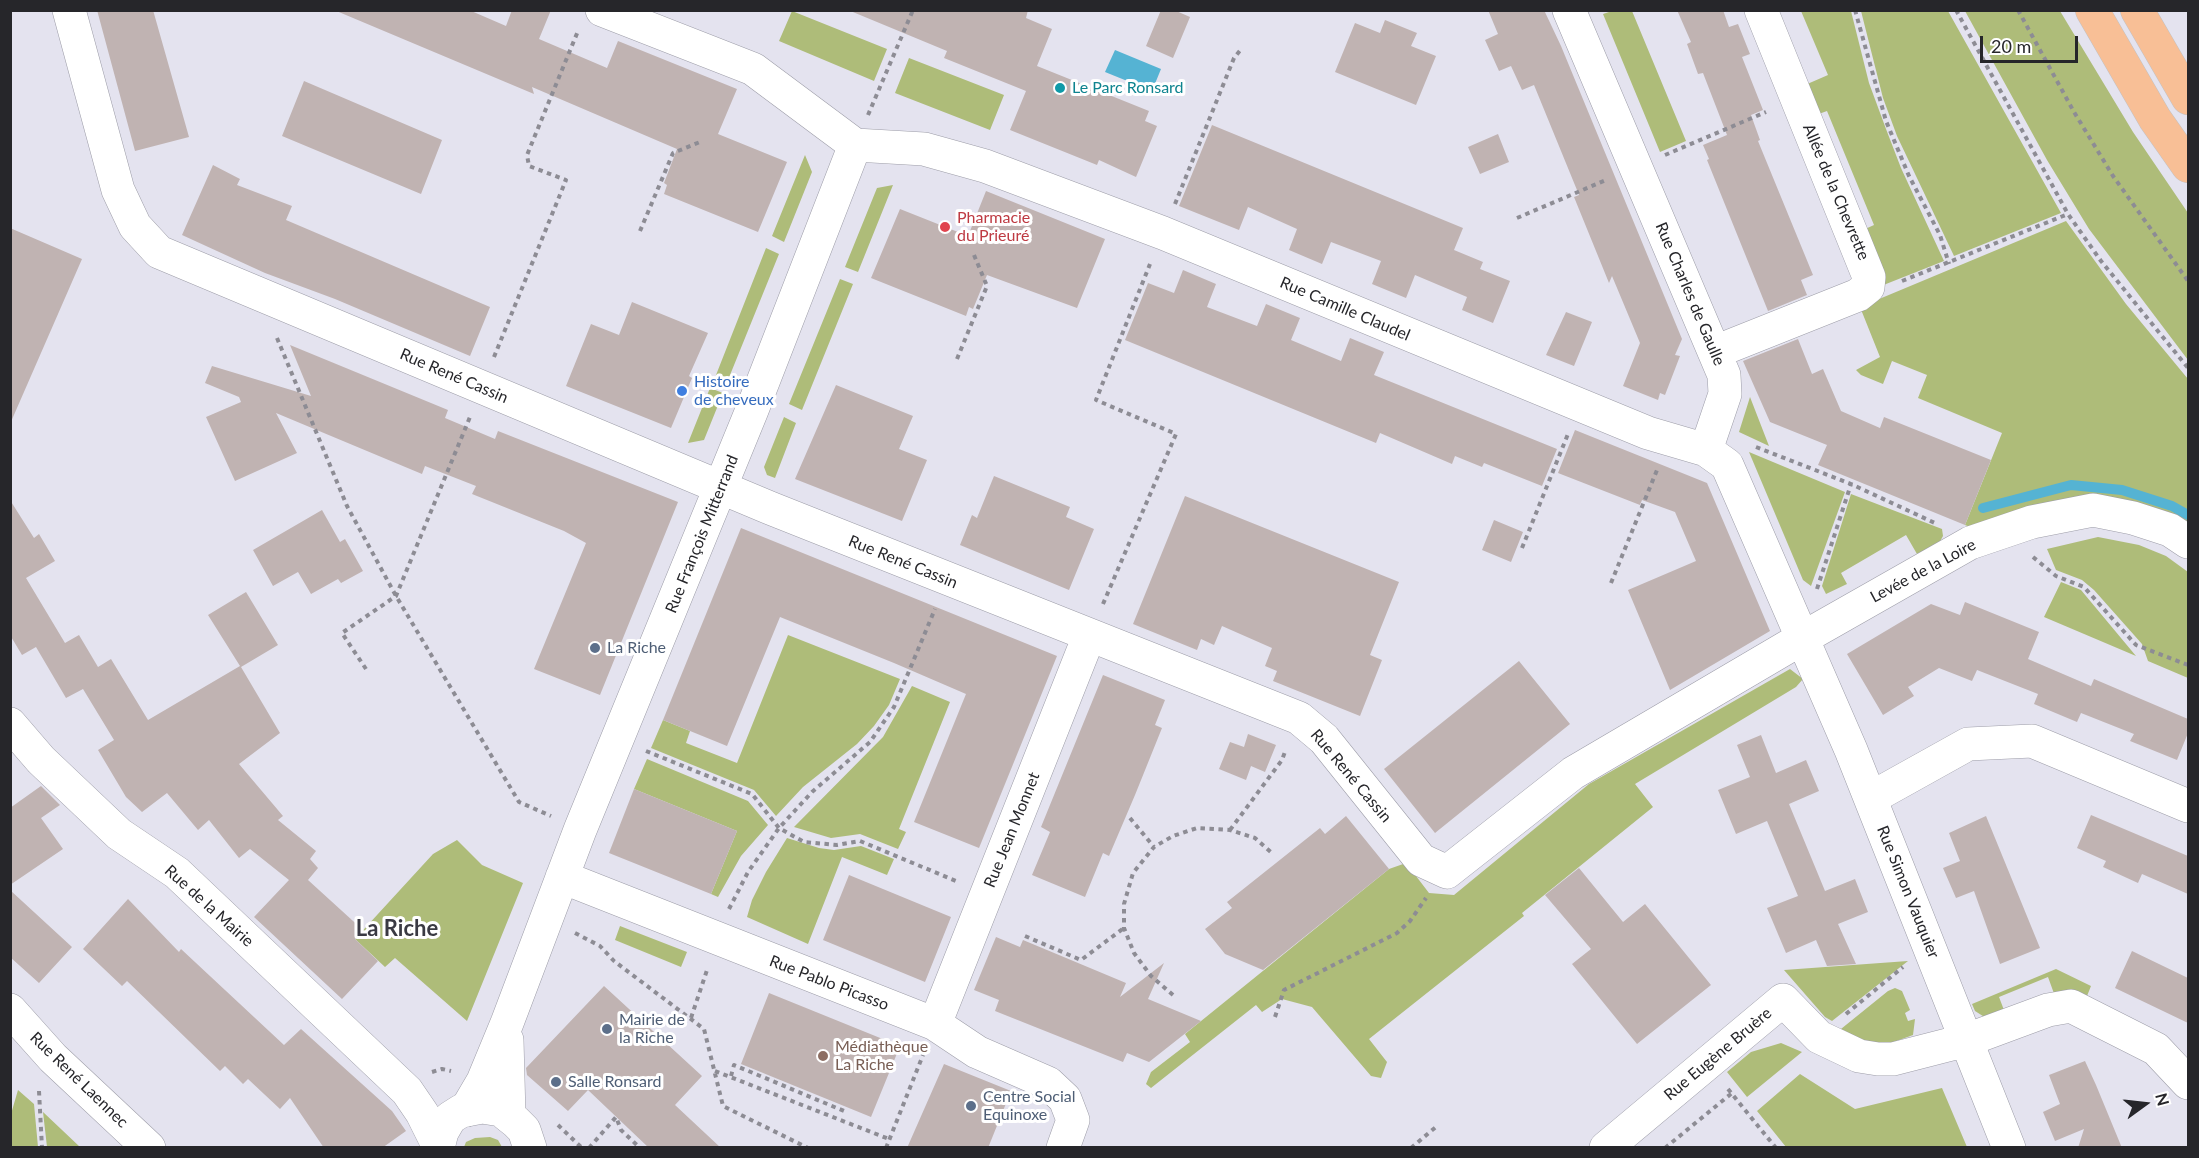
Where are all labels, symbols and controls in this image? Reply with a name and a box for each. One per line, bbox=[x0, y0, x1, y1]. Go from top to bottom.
scale bar bbox=[1983, 24, 2080, 62]
text: 20 m bbox=[1991, 35, 2031, 57]
place label: Le Parc Ronsard bbox=[1072, 78, 1184, 98]
marker: Le Parc Ronsard bbox=[1053, 81, 1067, 95]
street label: Allée de la Chevrette bbox=[1799, 121, 1873, 263]
place label: Pharmacie du Prieuré bbox=[957, 208, 1030, 246]
street label: Rue Charles de Gaulle bbox=[1651, 219, 1729, 369]
marker: Pharmacie du Prieuré bbox=[938, 220, 952, 234]
street label: Rue Camille Claudel bbox=[1277, 273, 1413, 345]
street label: Rue René Cassin bbox=[397, 345, 511, 407]
place label: Histoire de cheveux bbox=[694, 372, 774, 410]
marker: Histoire de cheveux bbox=[675, 384, 689, 398]
street label: Rue François Mitterrand bbox=[661, 452, 743, 616]
street label: Rue René Cassin bbox=[846, 531, 960, 593]
street label: Levée de la Loire bbox=[1867, 535, 1979, 607]
place label: La Riche bbox=[607, 638, 666, 658]
marker: La Riche bbox=[588, 641, 602, 655]
street label: Rue René Cassin bbox=[1306, 725, 1396, 827]
street label: Rue Jean Monnet bbox=[980, 770, 1044, 890]
street label: Rue Simon Vauquier bbox=[1873, 823, 1943, 961]
street label: Rue de la Mairie bbox=[161, 861, 257, 951]
district label: La Riche bbox=[356, 916, 438, 942]
street label: Rue Pablo Picasso bbox=[767, 951, 891, 1015]
street label: Rue Eugène Bruère bbox=[1660, 1003, 1776, 1105]
place label: Mairie de la Riche bbox=[619, 1010, 685, 1048]
marker: Mairie de la Riche bbox=[600, 1022, 614, 1036]
street label: Rue René Laennec bbox=[26, 1028, 132, 1132]
place label: Médiathèque La Riche bbox=[835, 1037, 928, 1075]
marker: Médiathèque La Riche bbox=[816, 1049, 830, 1063]
place label: Salle Ronsard bbox=[568, 1072, 661, 1092]
north arrow bbox=[2115, 1074, 2175, 1134]
marker: Salle Ronsard bbox=[549, 1075, 563, 1089]
place label: Centre Social Equinoxe bbox=[983, 1087, 1075, 1125]
text: N bbox=[2152, 1091, 2174, 1108]
marker: Centre Social Equinoxe bbox=[964, 1099, 978, 1113]

